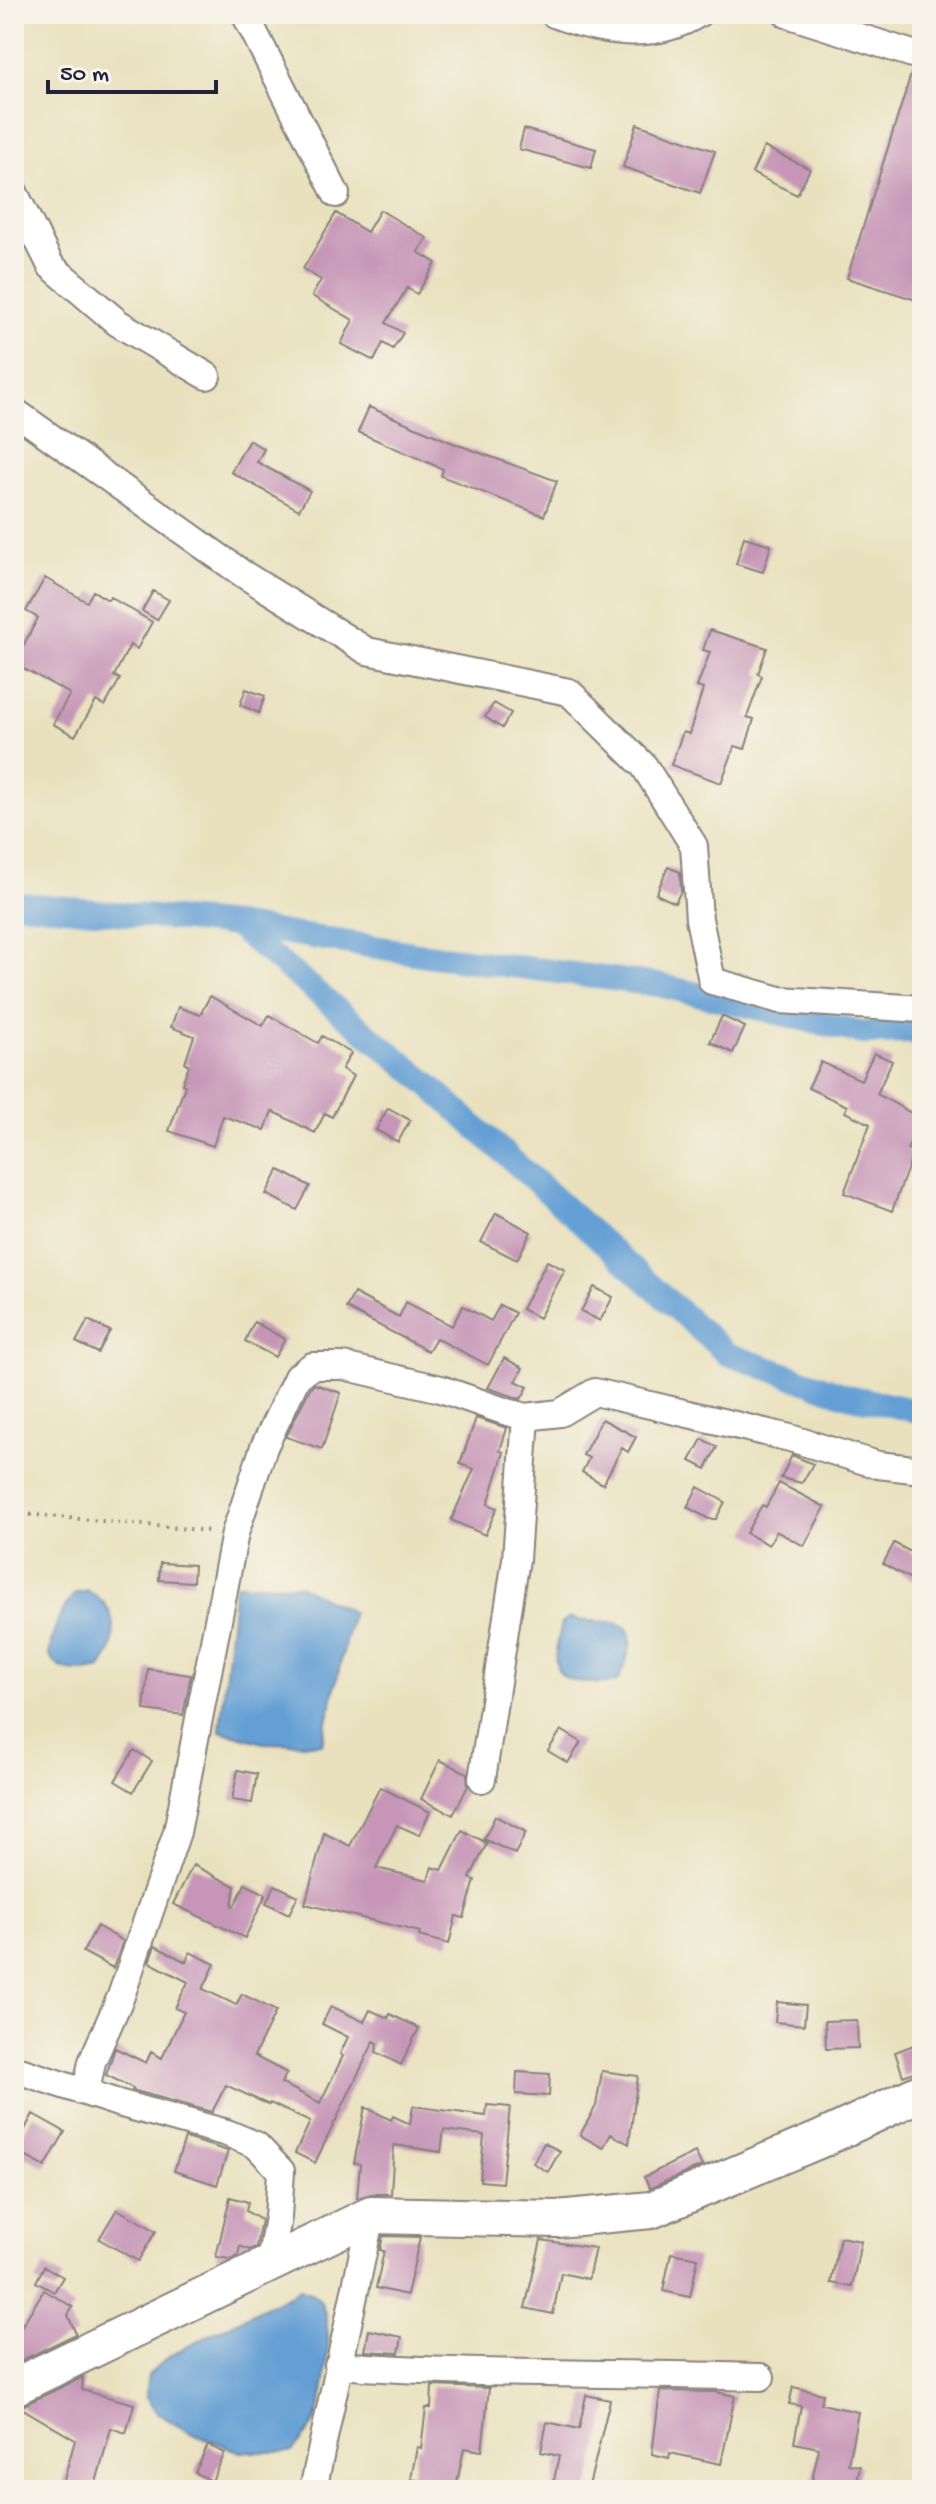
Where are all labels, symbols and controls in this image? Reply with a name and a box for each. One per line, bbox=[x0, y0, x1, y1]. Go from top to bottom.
scale bar bbox=[48, 44, 216, 94]
text: 50 m bbox=[60, 61, 109, 90]

